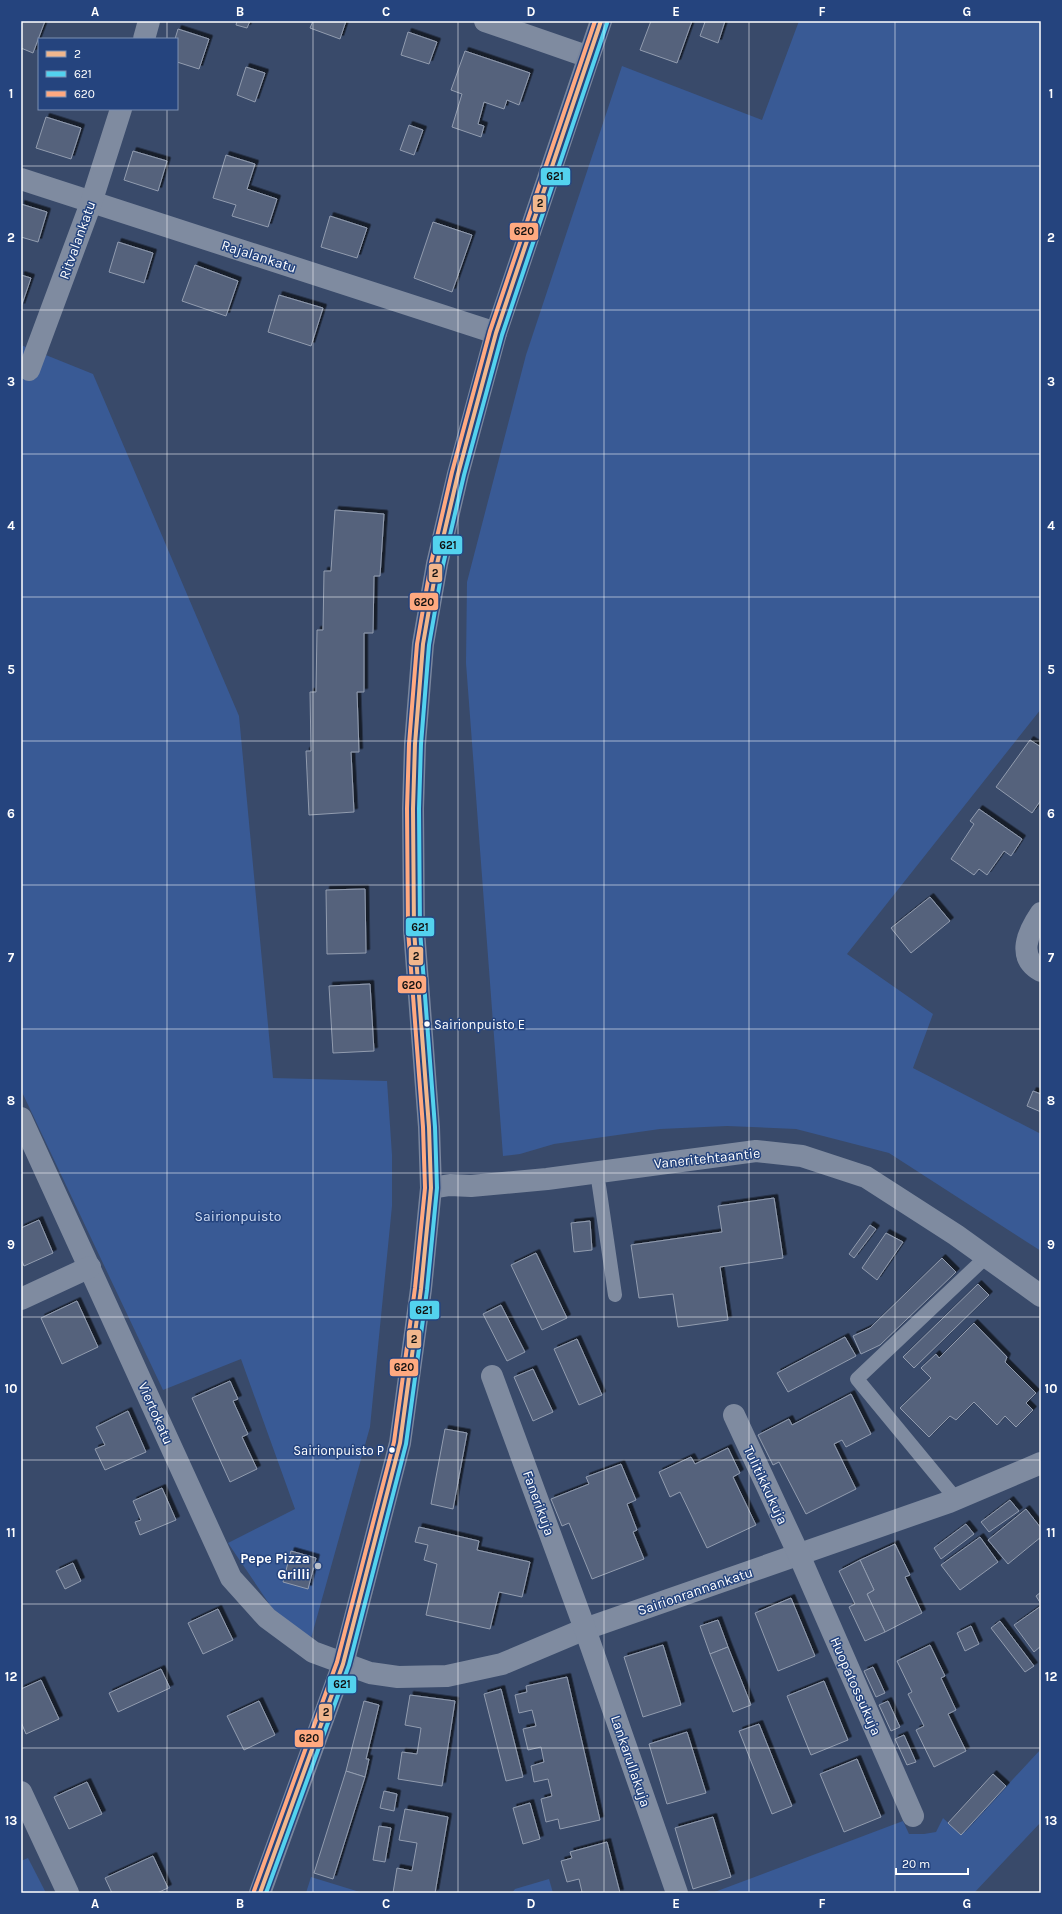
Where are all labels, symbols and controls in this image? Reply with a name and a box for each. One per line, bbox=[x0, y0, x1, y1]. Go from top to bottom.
text: A bbox=[91, 4, 99, 19]
text: B bbox=[236, 4, 244, 19]
text: C bbox=[382, 4, 390, 19]
text: D bbox=[527, 4, 536, 19]
text: E bbox=[672, 4, 680, 19]
text: F bbox=[818, 4, 826, 19]
text: G bbox=[963, 4, 971, 19]
legend bbox=[38, 38, 178, 110]
text: 2 bbox=[74, 47, 81, 61]
text: 621 bbox=[74, 67, 92, 81]
text: 1 bbox=[9, 86, 13, 101]
text: 1 bbox=[1049, 86, 1053, 101]
text: 620 bbox=[74, 87, 95, 101]
line badge: 621 bbox=[540, 167, 571, 186]
text: 621 bbox=[546, 170, 564, 183]
line badge: 2 bbox=[532, 194, 547, 213]
text: 2 bbox=[537, 197, 544, 210]
street label: Ritvalankatu bbox=[55, 199, 100, 282]
line badge: 620 bbox=[509, 222, 539, 241]
text: 620 bbox=[514, 225, 534, 238]
text: 2 bbox=[7, 230, 15, 245]
text: 2 bbox=[1047, 230, 1055, 245]
street label: Rajalankatu bbox=[219, 236, 298, 277]
text: 3 bbox=[7, 374, 15, 389]
text: 3 bbox=[1047, 374, 1055, 389]
text: 4 bbox=[7, 518, 15, 533]
text: 4 bbox=[1047, 518, 1055, 533]
line badge: 621 bbox=[432, 535, 463, 555]
text: 621 bbox=[439, 539, 457, 552]
line badge: 2 bbox=[428, 563, 443, 583]
text: 2 bbox=[432, 567, 439, 580]
line badge: 620 bbox=[409, 592, 439, 611]
text: 620 bbox=[414, 596, 434, 609]
text: 5 bbox=[7, 662, 15, 677]
text: 5 bbox=[1047, 662, 1055, 677]
text: 6 bbox=[7, 806, 15, 821]
text: 6 bbox=[1047, 806, 1055, 821]
line badge: 621 bbox=[405, 917, 435, 937]
text: 621 bbox=[411, 921, 429, 934]
line badge: 2 bbox=[408, 946, 424, 966]
text: 7 bbox=[8, 950, 15, 965]
text: 2 bbox=[413, 950, 420, 963]
text: 7 bbox=[1048, 950, 1055, 965]
line badge: 620 bbox=[397, 975, 427, 994]
text: 620 bbox=[402, 979, 422, 992]
place label: Sairionpuisto E bbox=[434, 1017, 525, 1032]
marker: Sairionpuisto E bbox=[422, 1019, 432, 1029]
text: 8 bbox=[7, 1093, 15, 1108]
text: 8 bbox=[1047, 1093, 1055, 1108]
street label: Vaneritehtaantie bbox=[653, 1144, 761, 1173]
park label: Sairionpuisto bbox=[195, 1208, 281, 1225]
text: 9 bbox=[7, 1237, 15, 1252]
text: 9 bbox=[1047, 1237, 1055, 1252]
line badge: 621 bbox=[409, 1300, 440, 1320]
text: 621 bbox=[415, 1304, 433, 1317]
line badge: 2 bbox=[406, 1329, 422, 1349]
text: 2 bbox=[411, 1333, 418, 1346]
line badge: 620 bbox=[389, 1358, 419, 1377]
text: 620 bbox=[394, 1361, 414, 1374]
street label: Viertokatu bbox=[134, 1379, 177, 1447]
text: 10 bbox=[5, 1381, 17, 1396]
text: 10 bbox=[1045, 1381, 1057, 1396]
place label: Sairionpuisto P bbox=[293, 1443, 384, 1458]
street label: Tulitikkukuja bbox=[740, 1443, 791, 1527]
marker: Sairionpuisto P bbox=[387, 1445, 397, 1455]
street label: Fanerikuja bbox=[519, 1468, 558, 1538]
text: 11 bbox=[6, 1525, 16, 1540]
text: 11 bbox=[1046, 1525, 1056, 1540]
place label: Pepe Pizza Grilli bbox=[240, 1550, 310, 1583]
marker: Pepe Pizza Grilli bbox=[313, 1561, 323, 1571]
street label: Sairionrannankatu bbox=[635, 1564, 755, 1619]
street label: Huopatossukuja bbox=[826, 1634, 885, 1738]
text: 12 bbox=[5, 1669, 17, 1684]
text: 12 bbox=[1045, 1669, 1057, 1684]
line badge: 621 bbox=[327, 1675, 357, 1694]
text: 621 bbox=[333, 1678, 351, 1691]
line badge: 2 bbox=[318, 1703, 333, 1722]
text: 2 bbox=[323, 1706, 330, 1719]
street label: Lankarullakuja bbox=[607, 1713, 654, 1809]
line badge: 620 bbox=[294, 1729, 324, 1748]
text: 620 bbox=[299, 1732, 319, 1745]
text: 13 bbox=[5, 1813, 17, 1828]
text: 13 bbox=[1045, 1813, 1057, 1828]
scale bar bbox=[896, 1850, 968, 1876]
text: 20 m bbox=[902, 1857, 930, 1871]
text: A bbox=[91, 1896, 99, 1911]
text: B bbox=[236, 1896, 244, 1911]
text: C bbox=[382, 1896, 390, 1911]
text: D bbox=[527, 1896, 536, 1911]
text: E bbox=[672, 1896, 680, 1911]
text: F bbox=[818, 1896, 826, 1911]
text: G bbox=[963, 1896, 971, 1911]

